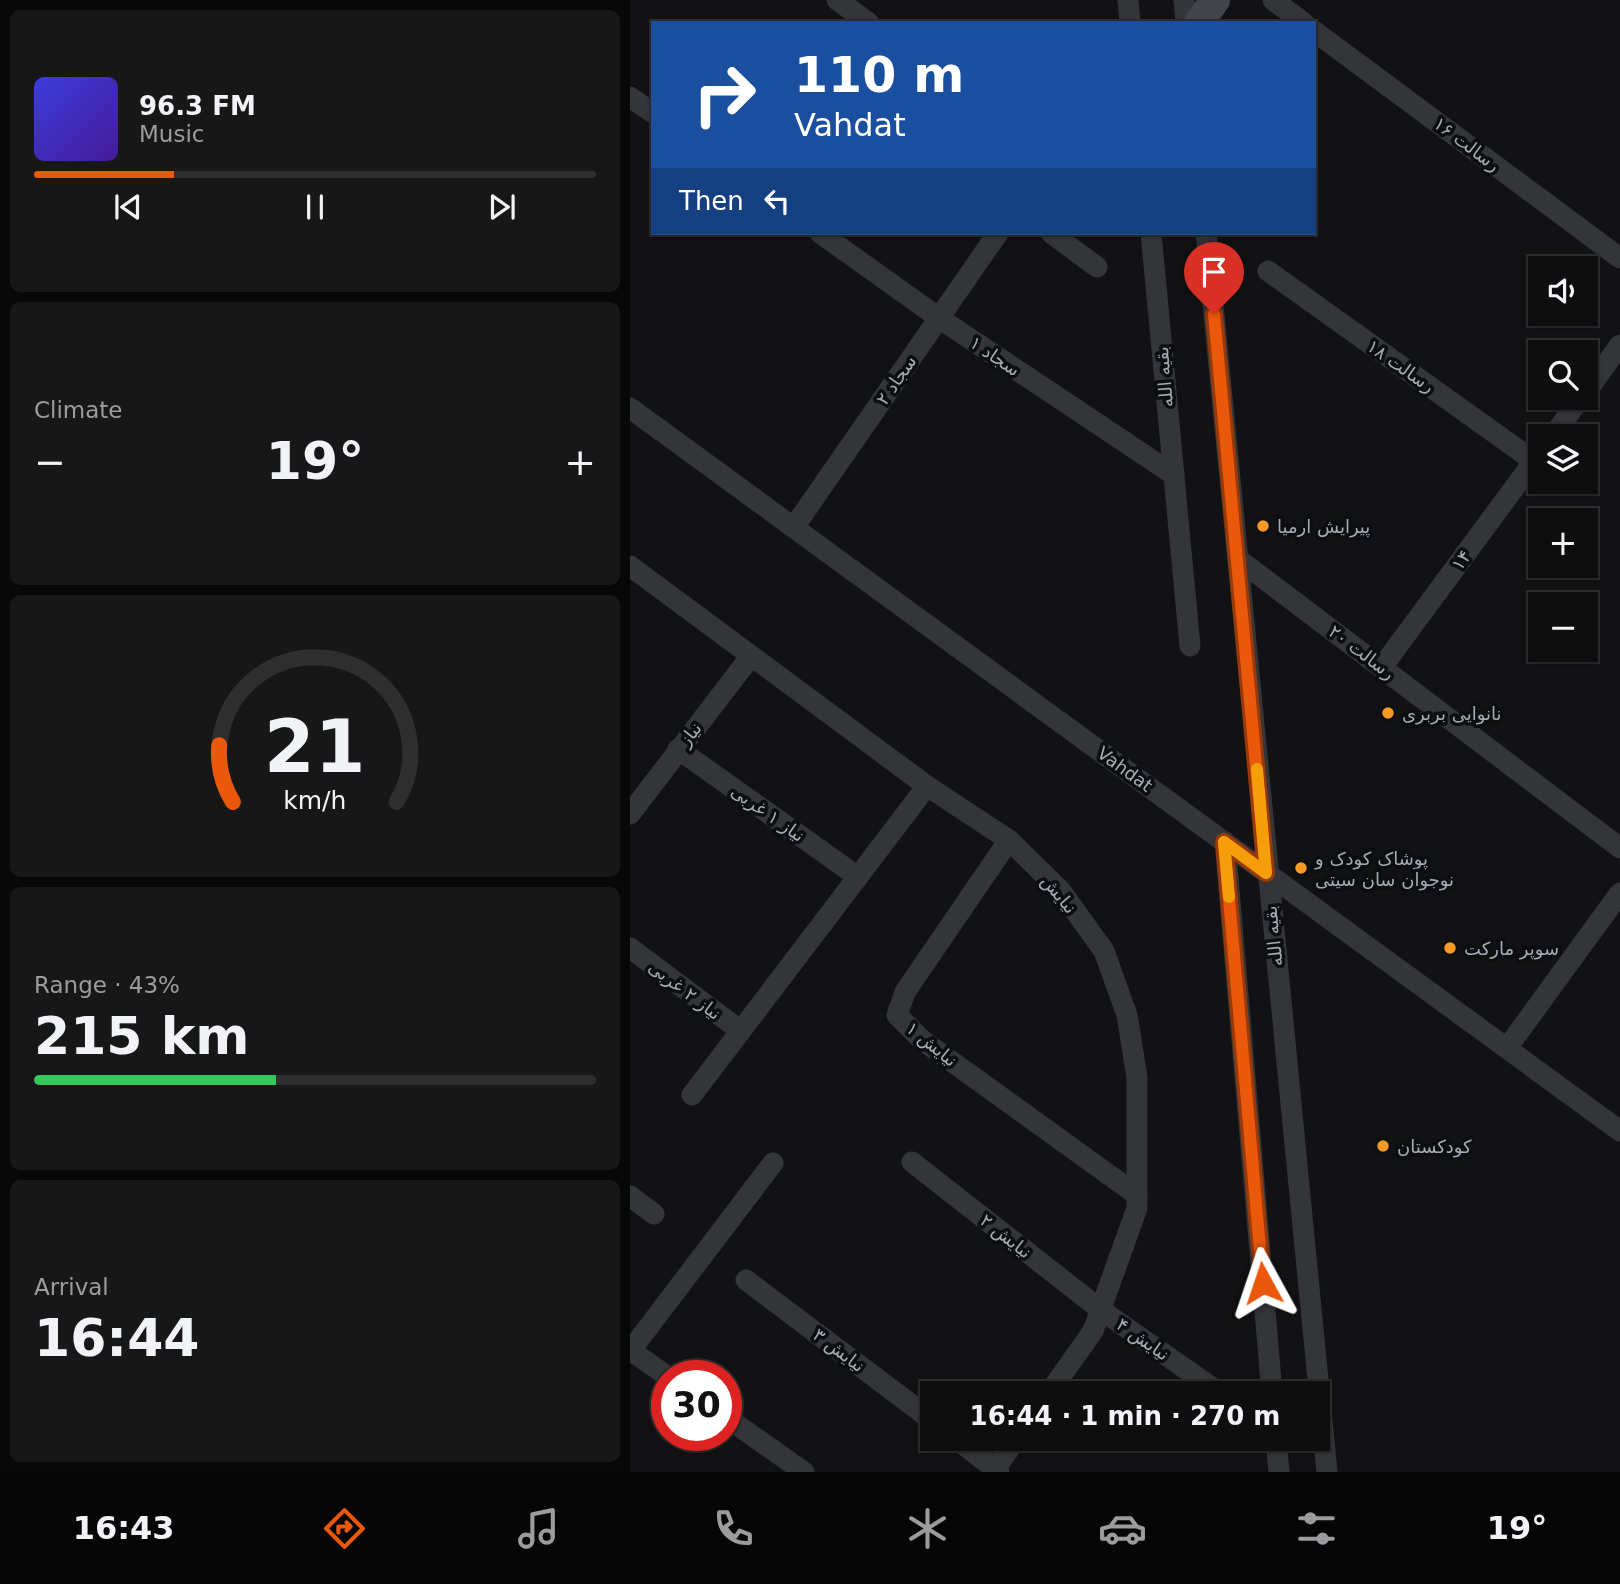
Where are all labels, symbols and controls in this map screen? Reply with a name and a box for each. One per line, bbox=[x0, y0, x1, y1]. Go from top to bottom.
text: 110 m bbox=[794, 47, 964, 104]
icon: right bbox=[679, 49, 770, 140]
text: 96.3 FM bbox=[139, 91, 256, 121]
text: Vahdat bbox=[794, 106, 906, 144]
street label: رسالت ۱۶ bbox=[1430, 112, 1504, 176]
text: Music bbox=[139, 121, 204, 147]
icon: left bbox=[758, 182, 796, 220]
text: Then bbox=[679, 186, 744, 216]
icon: previous bbox=[109, 188, 147, 226]
icon: pause bbox=[296, 188, 334, 226]
icon: next bbox=[483, 188, 521, 226]
pin bbox=[1184, 242, 1244, 314]
icon: arrive bbox=[1195, 253, 1233, 291]
map controls bbox=[1528, 256, 1598, 662]
button: sound bbox=[1528, 256, 1598, 326]
street label: سجاد ۱ bbox=[966, 332, 1024, 380]
street label: رسالت ۱۸ bbox=[1363, 335, 1439, 397]
button: search bbox=[1528, 340, 1598, 410]
street label: بقیه الله bbox=[1151, 346, 1177, 408]
street label: سجاد ۲ bbox=[871, 351, 921, 409]
text: Climate bbox=[34, 397, 123, 423]
button: layers bbox=[1528, 424, 1598, 494]
text: 19° bbox=[266, 431, 364, 491]
text: − bbox=[34, 440, 66, 484]
text: + bbox=[564, 440, 596, 484]
button: + bbox=[1528, 508, 1598, 578]
place label: پیرایش ارمیا bbox=[1277, 516, 1370, 538]
marker: پیرایش ارمیا bbox=[1255, 518, 1271, 534]
street label: ۱۴ bbox=[1447, 546, 1475, 574]
button: − bbox=[1528, 592, 1598, 662]
street label: رسالت ۲۰ bbox=[1325, 620, 1399, 684]
place label: نانوایی بربری bbox=[1402, 703, 1502, 725]
text: 21 bbox=[264, 704, 366, 789]
marker: نانوایی بربری bbox=[1380, 705, 1396, 721]
street label: نیاز bbox=[674, 718, 706, 751]
street label: Vahdat bbox=[1093, 742, 1157, 796]
street label: نیاز ۱ غربی bbox=[727, 780, 809, 847]
text: km/h bbox=[283, 786, 347, 815]
place label: پوشاک کودک و نوجوان سان سیتی bbox=[1314, 848, 1454, 891]
marker: پوشاک کودک و نوجوان سان سیتی bbox=[1293, 860, 1309, 876]
street label: نیایش bbox=[1037, 870, 1081, 918]
street label: بقیه الله bbox=[1259, 905, 1287, 967]
place label: سوپر مارکت bbox=[1464, 938, 1559, 960]
marker: سوپر مارکت bbox=[1442, 940, 1458, 956]
street label: نیاز ۲ غربی bbox=[644, 956, 725, 1025]
text: Range · 43% bbox=[34, 972, 180, 998]
text: 215 km bbox=[34, 1006, 249, 1066]
street label: نیایش ۱ bbox=[902, 1017, 962, 1071]
place label: کودکستان bbox=[1397, 1136, 1472, 1158]
marker: کودکستان bbox=[1375, 1138, 1391, 1154]
street label: نیایش ۲ bbox=[976, 1209, 1036, 1263]
position arrow bbox=[1226, 1246, 1300, 1320]
text: Arrival bbox=[34, 1274, 109, 1300]
text: 16:44 bbox=[34, 1308, 200, 1368]
street label: نیایش ۴ bbox=[1113, 1313, 1173, 1365]
street label: نیایش ۳ bbox=[809, 1324, 869, 1376]
speed limit sign: 30 bbox=[651, 1360, 742, 1451]
text: 16:44 · 1 min · 270 m bbox=[970, 1401, 1280, 1431]
icon: directions bbox=[320, 1504, 369, 1553]
icon: music bbox=[514, 1504, 563, 1553]
icon: phone bbox=[709, 1504, 758, 1553]
icon: climate bbox=[903, 1504, 952, 1553]
icon: car bbox=[1098, 1504, 1147, 1553]
icon: filters bbox=[1292, 1504, 1341, 1553]
text: 16:43 bbox=[73, 1509, 175, 1547]
text: 19° bbox=[1487, 1509, 1547, 1547]

